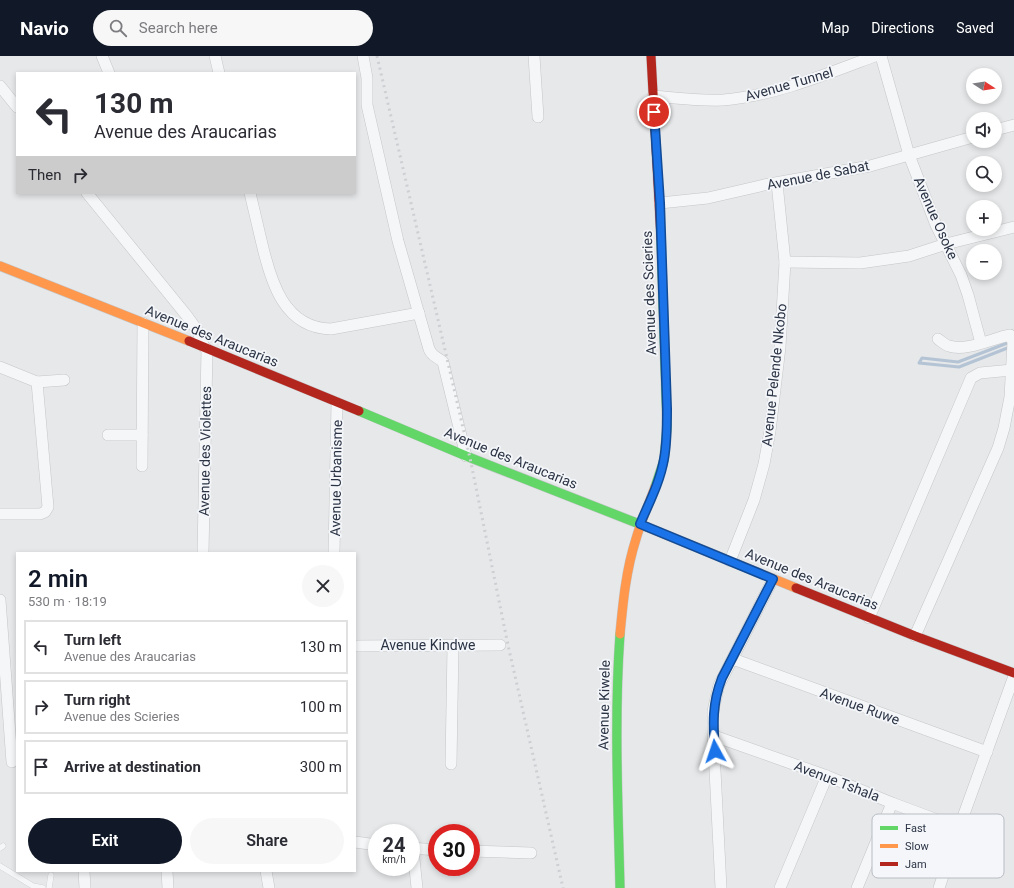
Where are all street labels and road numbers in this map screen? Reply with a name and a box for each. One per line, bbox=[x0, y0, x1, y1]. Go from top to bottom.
street label: Avenue Tunnel bbox=[743, 64, 835, 104]
street label: Avenue de Sabat bbox=[765, 157, 871, 193]
street label: Avenue Osoke bbox=[911, 174, 961, 262]
street label: Avenue des Scieries bbox=[639, 230, 659, 356]
street label: Avenue des Araucarias bbox=[143, 302, 281, 370]
street label: Avenue Pelende Nkobo bbox=[759, 303, 789, 447]
street label: Avenue des Violettes bbox=[196, 386, 214, 516]
street label: Avenue Urbanisme bbox=[327, 420, 345, 536]
street label: Avenue des Araucarias bbox=[442, 424, 580, 492]
street label: Avenue des Araucarias bbox=[743, 545, 881, 613]
street label: Avenue Kindwe bbox=[380, 637, 476, 653]
street label: Avenue Kiwele bbox=[595, 660, 613, 750]
street label: Avenue Ruwe bbox=[818, 684, 902, 728]
street label: Avenue Tshala bbox=[792, 757, 882, 805]

